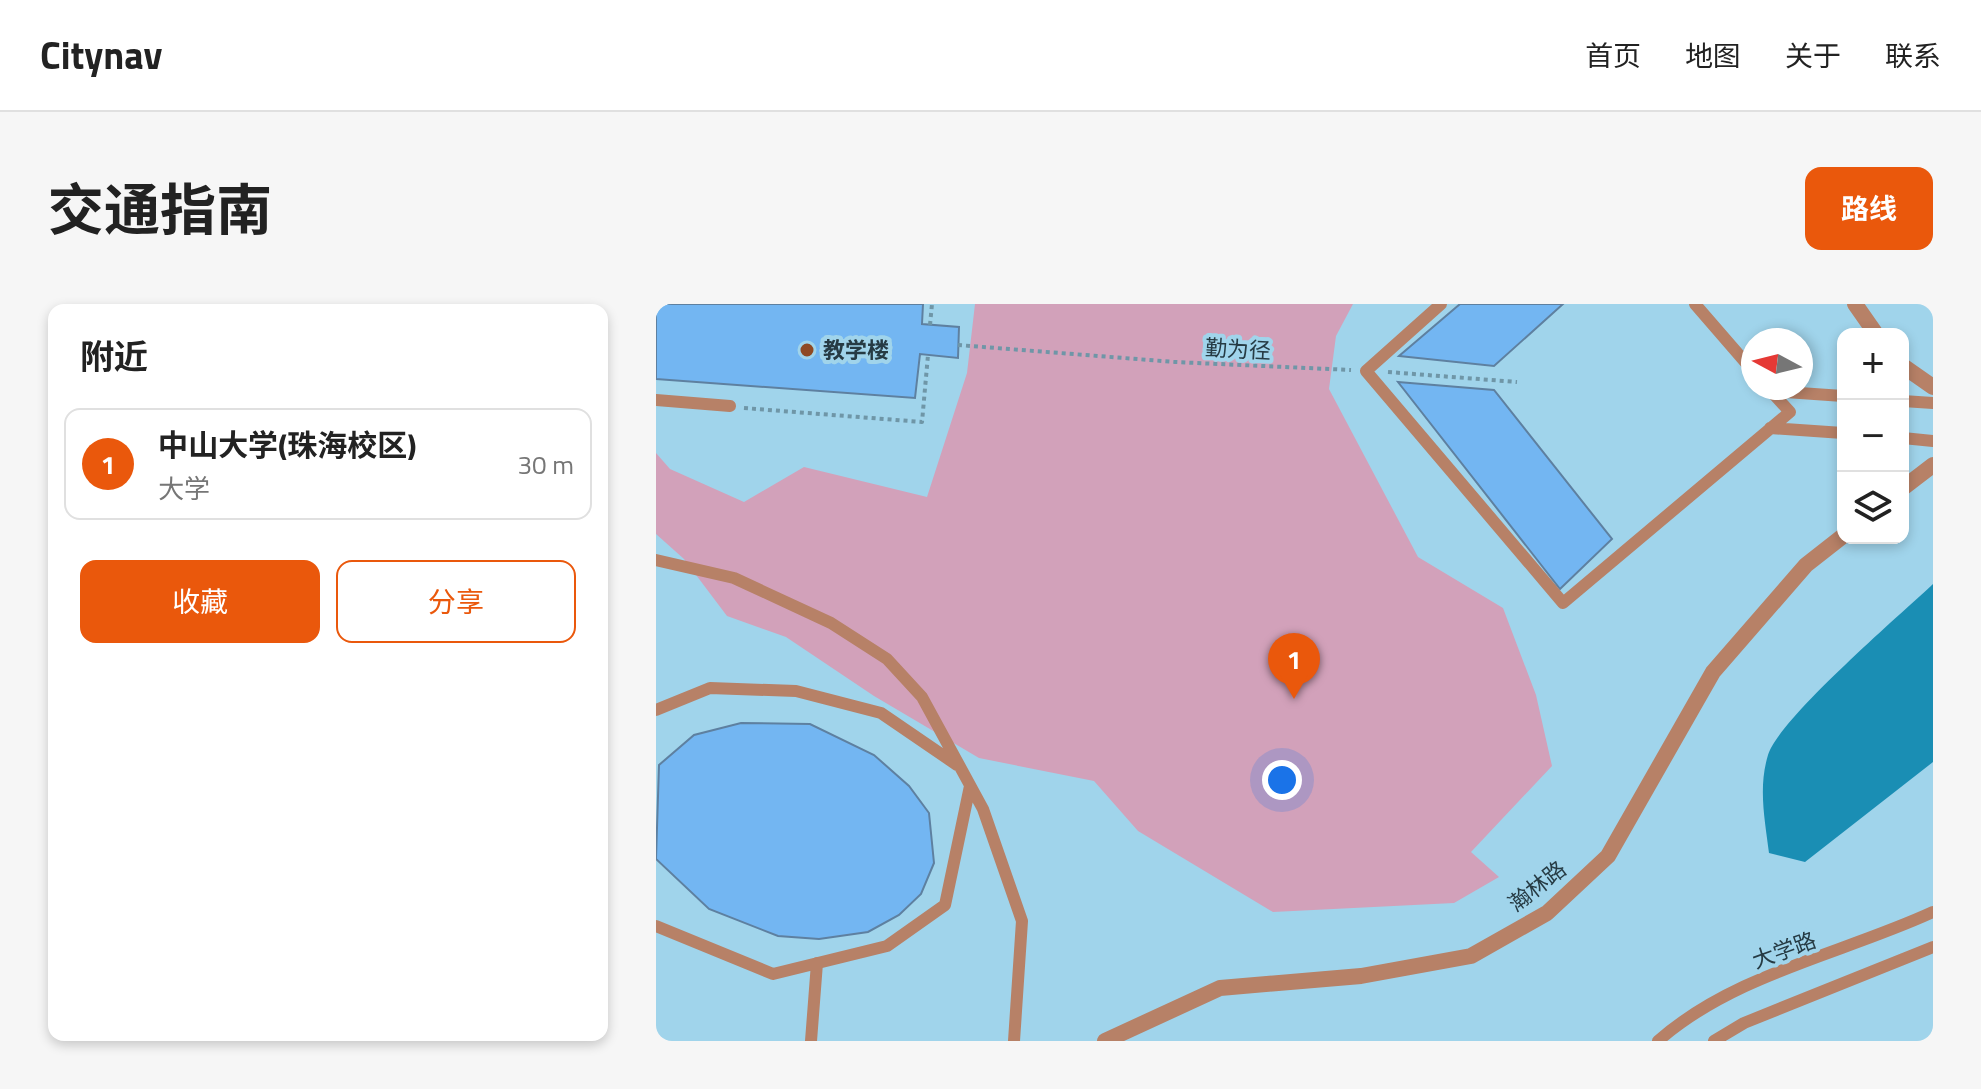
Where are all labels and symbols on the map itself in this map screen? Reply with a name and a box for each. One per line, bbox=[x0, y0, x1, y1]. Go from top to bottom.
north arrow bbox=[1741, 328, 1813, 400]
street label: 勤为径 bbox=[1204, 330, 1272, 368]
place label: 教学楼 bbox=[823, 333, 889, 367]
marker: 教学楼 bbox=[798, 341, 816, 359]
pin: 1 bbox=[1268, 633, 1320, 699]
your location bbox=[1262, 760, 1302, 800]
street label: 瀚林路 bbox=[1501, 852, 1573, 920]
street label: 大学路 bbox=[1747, 923, 1821, 977]

